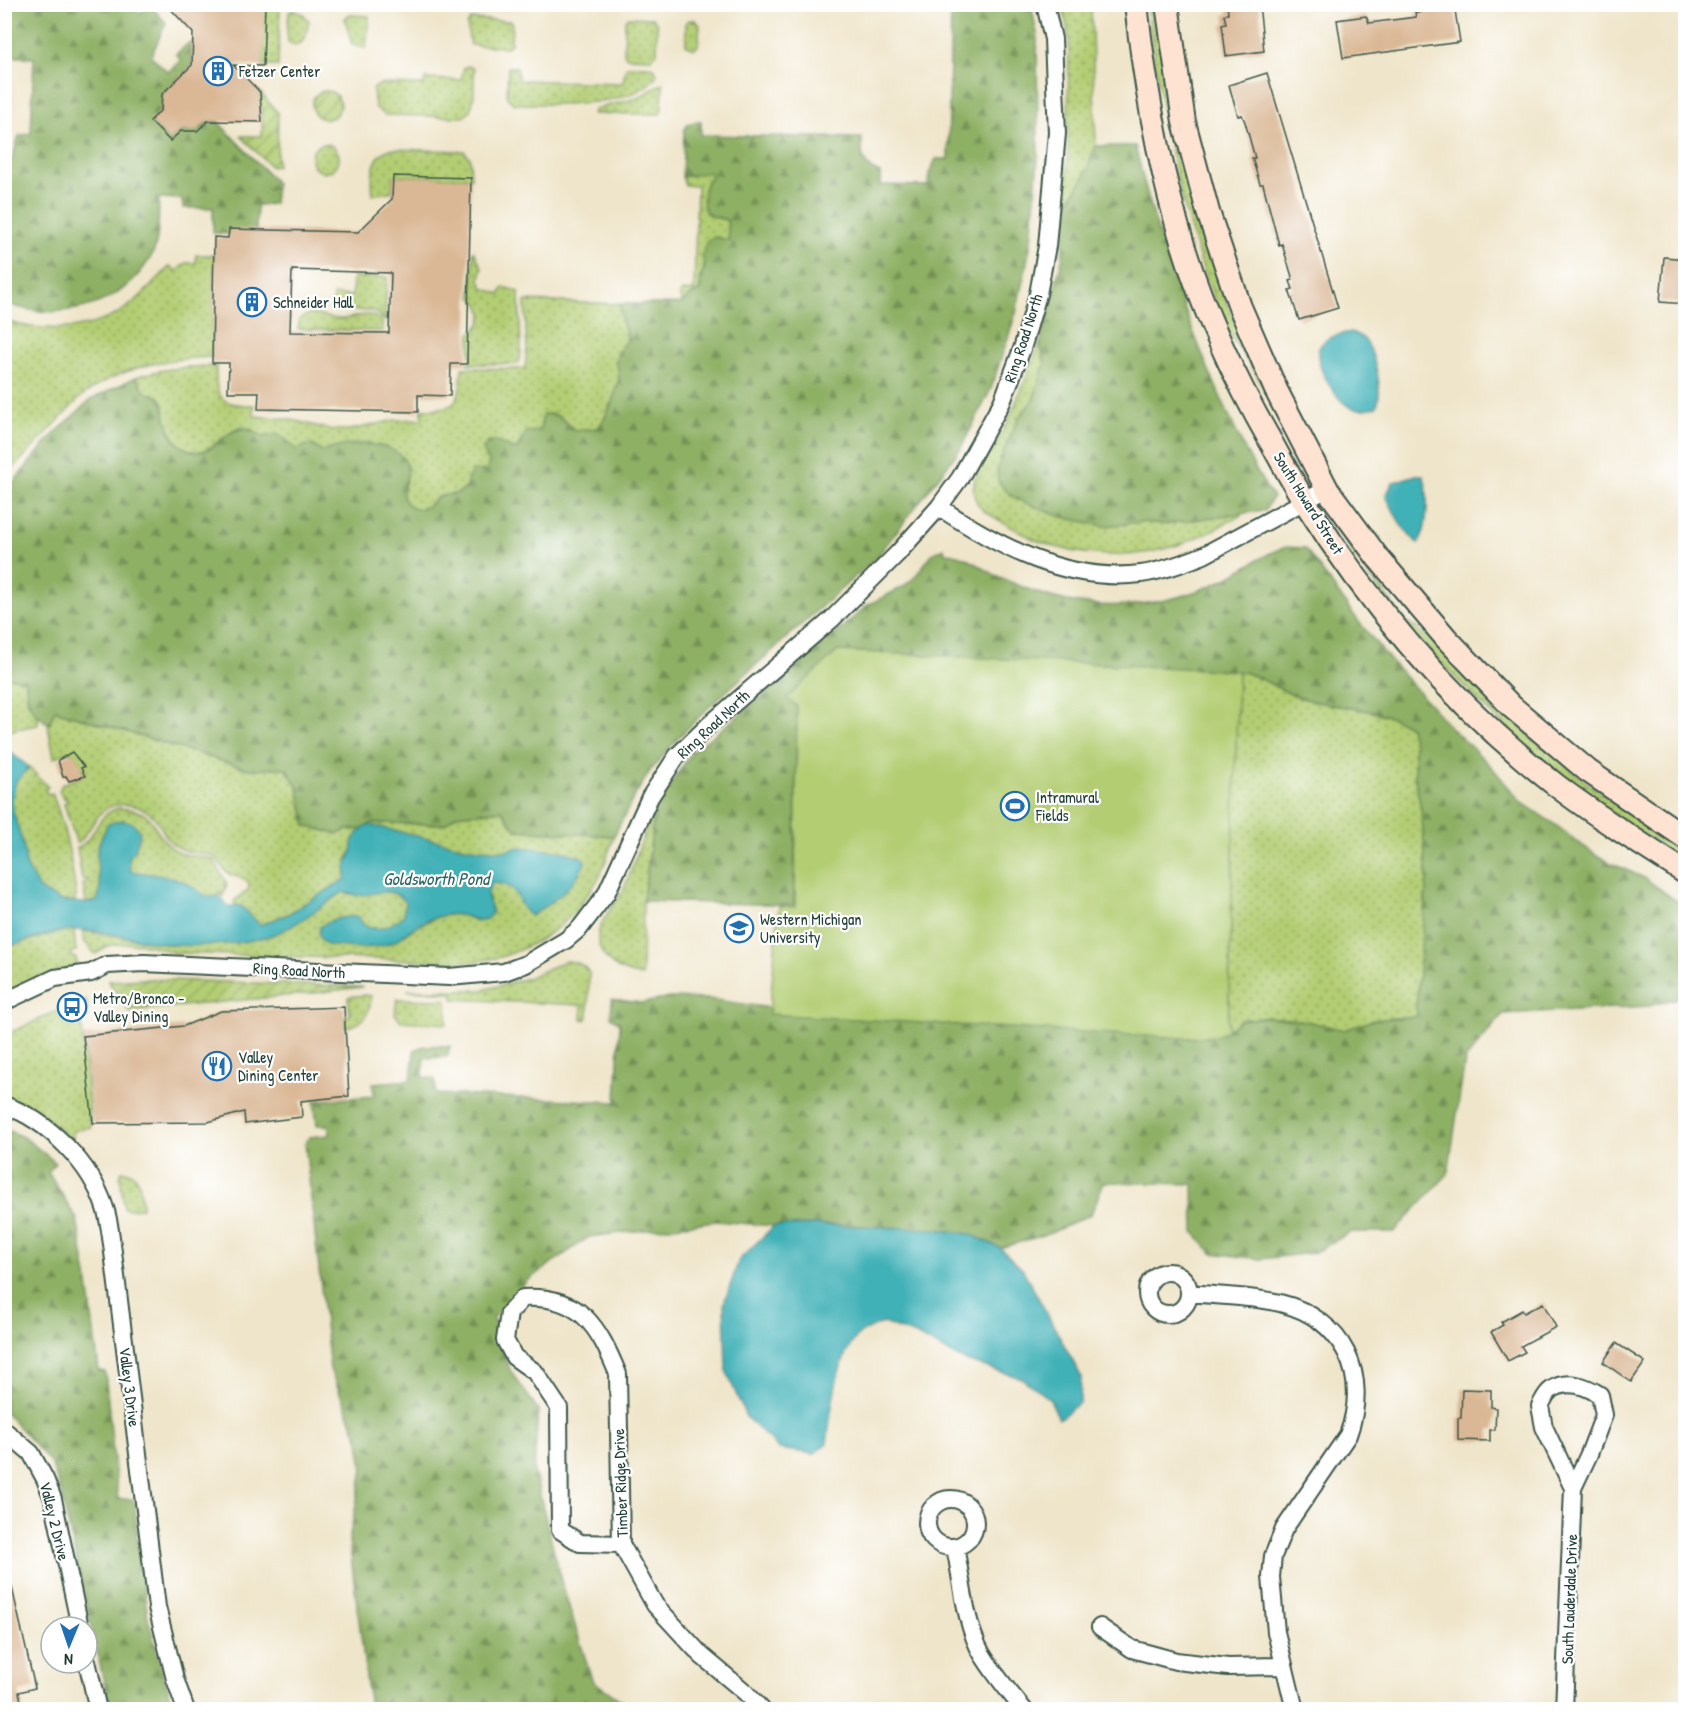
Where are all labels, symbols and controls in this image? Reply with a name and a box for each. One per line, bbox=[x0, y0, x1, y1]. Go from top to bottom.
building icon: Fetzer Center bbox=[202, 55, 234, 87]
place label: Fetzer Center bbox=[238, 60, 320, 82]
building icon: Schneider Hall bbox=[236, 286, 268, 318]
place label: Schneider Hall bbox=[273, 291, 354, 313]
street label: Ring Road North bbox=[998, 291, 1048, 385]
street label: South Howard Street bbox=[1269, 448, 1350, 559]
street label: Ring Road North bbox=[672, 684, 754, 763]
place label: Intramural Fields bbox=[1035, 786, 1100, 826]
sports icon: Intramural Fields bbox=[999, 790, 1031, 822]
water label: Goldsworth Pond bbox=[383, 866, 492, 891]
place label: Western Michigan University bbox=[760, 908, 862, 948]
school or university icon: Western Michigan University bbox=[723, 912, 755, 944]
street label: Ring Road North bbox=[252, 957, 346, 983]
place label: Metro/Bronco - Valley Dining bbox=[93, 987, 185, 1027]
bus stop icon: Metro/Bronco - Valley Dining bbox=[56, 991, 88, 1023]
place label: Valley Dining Center bbox=[238, 1046, 318, 1086]
restaurant icon: Valley Dining Center bbox=[201, 1050, 233, 1082]
street label: Valley 3 Drive bbox=[114, 1346, 146, 1429]
street label: Timber Ridge Drive bbox=[607, 1427, 633, 1538]
street label: Valley 2 Drive bbox=[35, 1479, 76, 1563]
street label: South Lauderdale Drive bbox=[1556, 1533, 1582, 1665]
north arrow bbox=[39, 1615, 99, 1675]
text: N bbox=[63, 1649, 73, 1671]

